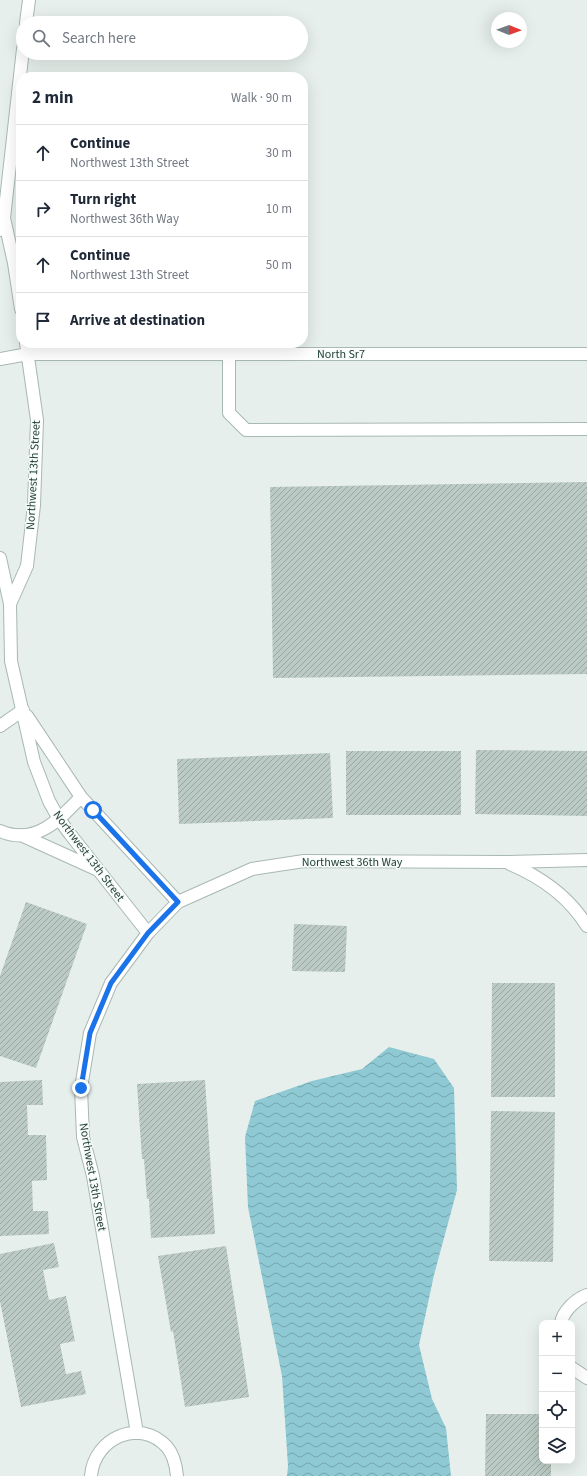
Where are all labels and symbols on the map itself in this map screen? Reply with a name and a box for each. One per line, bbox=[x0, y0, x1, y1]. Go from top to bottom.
north arrow bbox=[491, 12, 527, 48]
street label: North Sr7 bbox=[317, 346, 365, 363]
street label: Northwest 13th Street bbox=[22, 420, 45, 530]
route start bbox=[84, 801, 102, 819]
street label: Northwest 13th Street bbox=[49, 807, 128, 905]
street label: Northwest 36th Way bbox=[302, 854, 403, 871]
route end bbox=[72, 1079, 90, 1097]
street label: Northwest 13th Street bbox=[75, 1122, 110, 1233]

